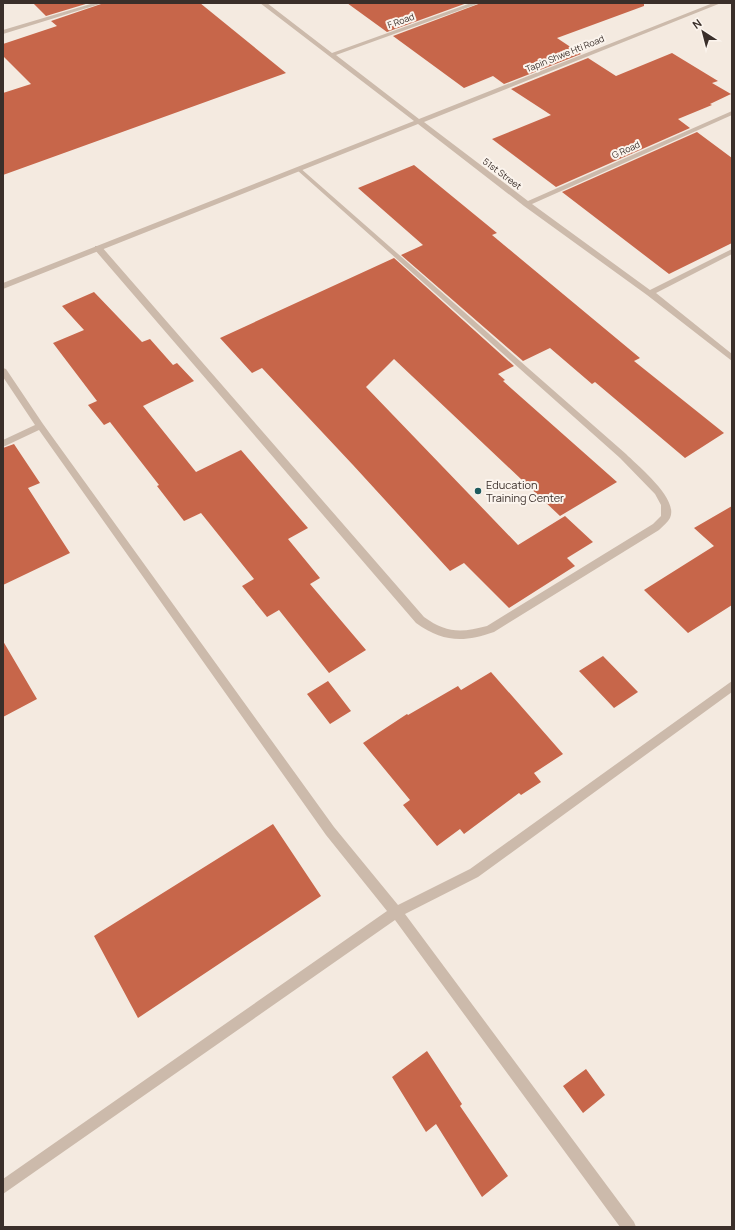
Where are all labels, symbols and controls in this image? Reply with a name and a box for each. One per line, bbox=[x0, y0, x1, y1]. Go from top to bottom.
street label: F Road bbox=[386, 10, 416, 31]
north arrow bbox=[683, 12, 723, 52]
text: N bbox=[689, 15, 705, 32]
street label: Tapin Shwe Hti Road bbox=[523, 32, 606, 75]
street label: G Road bbox=[610, 138, 642, 161]
street label: 51st Street bbox=[480, 155, 525, 193]
place label: Education Training Center bbox=[486, 477, 564, 505]
marker: Education Training Center bbox=[473, 486, 483, 496]

